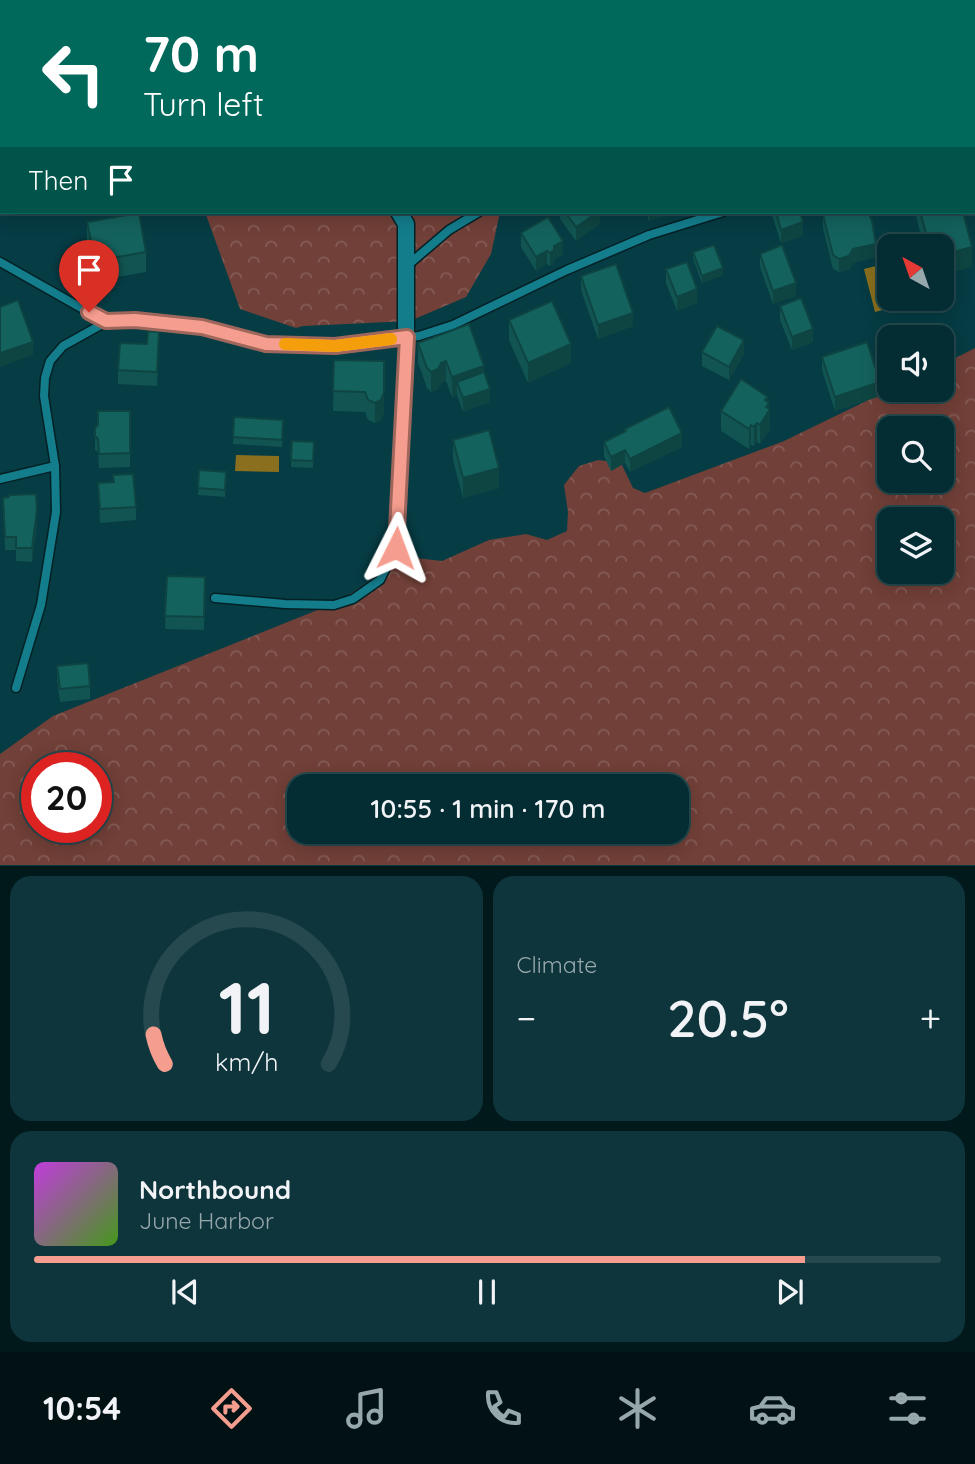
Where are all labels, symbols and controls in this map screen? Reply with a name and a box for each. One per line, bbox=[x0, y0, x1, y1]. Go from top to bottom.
text: 70 m bbox=[143, 23, 259, 84]
icon: left bbox=[28, 28, 119, 119]
text: Turn left bbox=[143, 84, 264, 124]
icon: arrive bbox=[102, 161, 140, 199]
text: Then bbox=[28, 164, 88, 197]
north arrow bbox=[877, 234, 954, 312]
map controls bbox=[877, 234, 954, 584]
pin bbox=[59, 240, 119, 312]
icon: arrive bbox=[70, 251, 108, 289]
button: sound bbox=[877, 325, 954, 402]
button: search bbox=[877, 416, 954, 493]
button: layers bbox=[877, 507, 954, 584]
position arrow bbox=[359, 511, 433, 585]
speed limit sign: 20 bbox=[21, 752, 112, 843]
text: 10:55 · 1 min · 170 m bbox=[371, 792, 605, 825]
text: Climate bbox=[517, 950, 597, 979]
text: 11 bbox=[218, 962, 275, 1053]
text: 20.5° bbox=[667, 985, 789, 1050]
text: − bbox=[517, 994, 536, 1042]
text: + bbox=[920, 994, 941, 1042]
text: km/h bbox=[215, 1046, 278, 1077]
text: Northbound bbox=[139, 1173, 291, 1206]
text: June Harbor bbox=[139, 1206, 274, 1235]
icon: previous bbox=[166, 1273, 204, 1311]
icon: pause bbox=[468, 1273, 506, 1311]
icon: next bbox=[771, 1273, 809, 1311]
icon: directions bbox=[207, 1384, 256, 1433]
icon: music bbox=[342, 1384, 391, 1433]
icon: phone bbox=[478, 1384, 527, 1433]
icon: climate bbox=[613, 1384, 662, 1433]
icon: car bbox=[748, 1384, 797, 1433]
icon: filters bbox=[883, 1384, 932, 1433]
text: 10:54 bbox=[43, 1388, 121, 1428]

